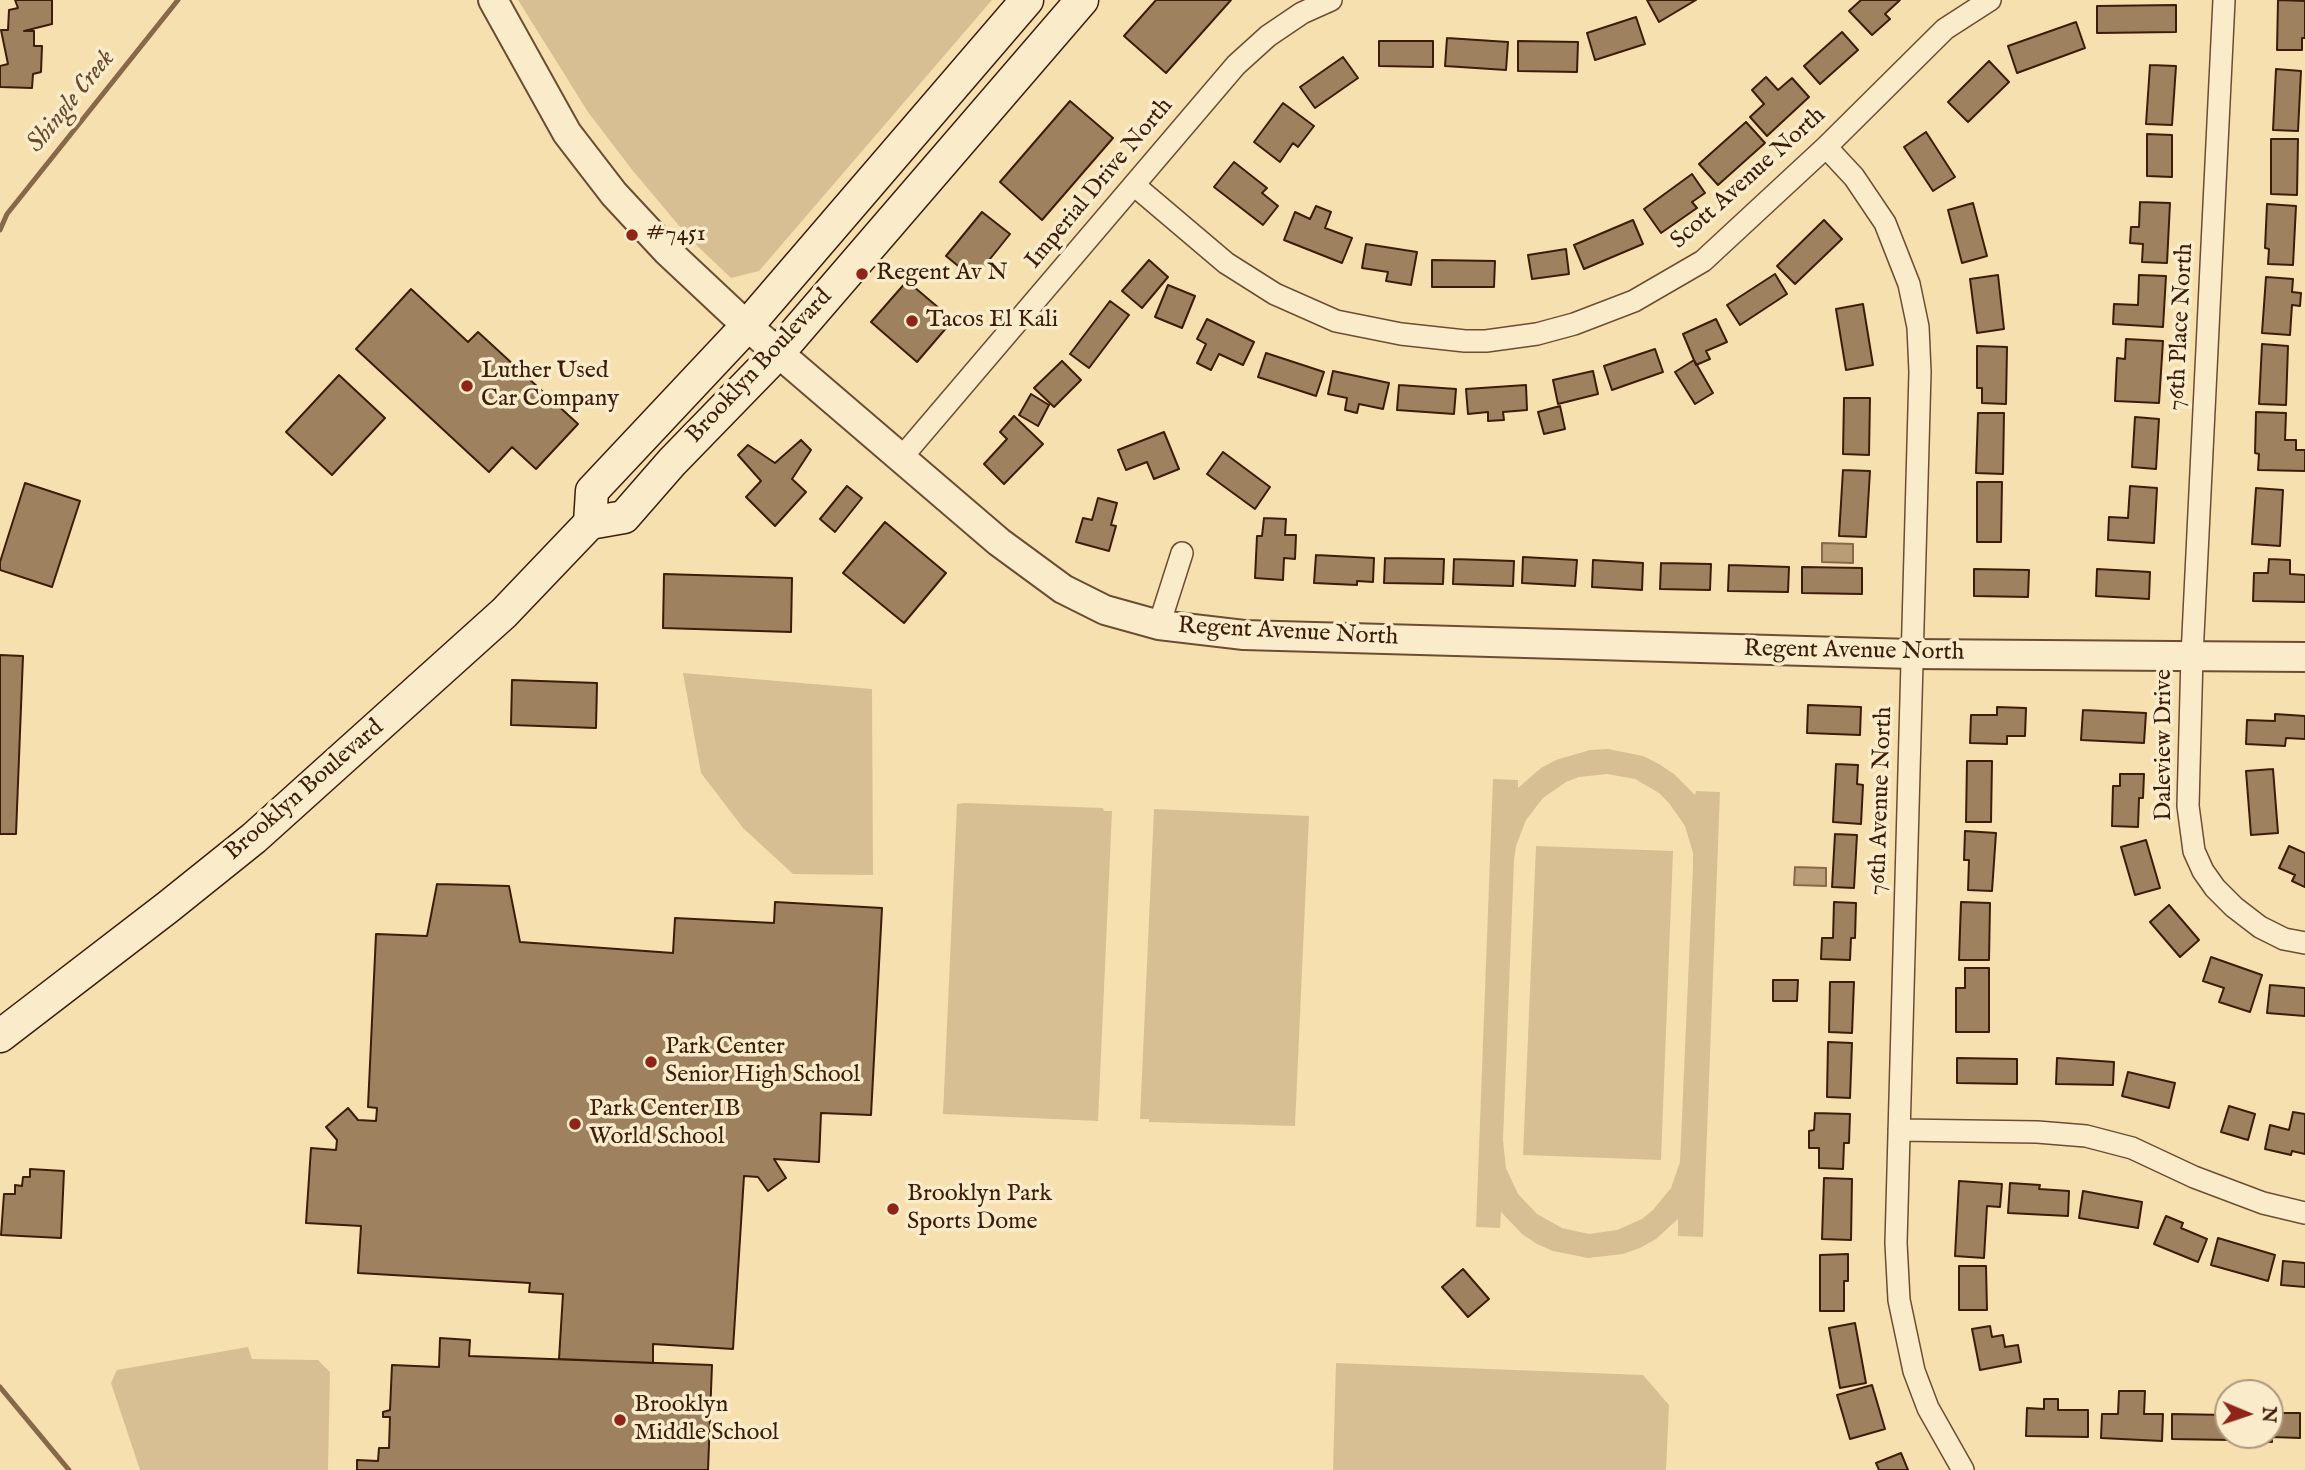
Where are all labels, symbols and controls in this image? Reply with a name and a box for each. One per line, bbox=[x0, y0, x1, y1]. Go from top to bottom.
water label: Shingle Creek bbox=[21, 44, 123, 160]
street label: Imperial Drive North bbox=[1020, 93, 1180, 275]
street label: Scott Avenue North bbox=[1666, 102, 1832, 256]
place label: #7451 bbox=[646, 221, 706, 249]
marker: #7451 bbox=[624, 227, 640, 243]
street label: 76th Place North bbox=[2163, 242, 2201, 412]
place label: Regent Av N bbox=[876, 260, 1008, 288]
marker: Regent Av N bbox=[854, 266, 870, 282]
street label: Brooklyn Boulevard bbox=[681, 284, 839, 450]
place label: Tacos El Kali bbox=[926, 307, 1058, 335]
marker: Tacos El Kali bbox=[904, 313, 920, 329]
place label: Luther Used Car Company bbox=[481, 358, 619, 414]
marker: Luther Used Car Company bbox=[459, 378, 475, 394]
street label: Regent Avenue North bbox=[1177, 613, 1399, 653]
street label: Regent Avenue North bbox=[1743, 636, 1965, 668]
street label: Daleview Drive bbox=[2151, 669, 2179, 821]
street label: 76th Avenue North bbox=[1864, 706, 1900, 896]
street label: Brooklyn Boulevard bbox=[220, 714, 390, 868]
place label: Park Center Senior High School bbox=[665, 1034, 860, 1090]
marker: Park Center Senior High School bbox=[643, 1054, 659, 1070]
place label: Park Center IB World School bbox=[589, 1096, 740, 1152]
marker: Park Center IB World School bbox=[567, 1116, 583, 1132]
place label: Brooklyn Park Sports Dome bbox=[907, 1181, 1052, 1237]
marker: Brooklyn Park Sports Dome bbox=[885, 1201, 901, 1217]
north arrow bbox=[2214, 1379, 2284, 1449]
place label: Brooklyn Middle School bbox=[634, 1392, 779, 1448]
text: N bbox=[2256, 1406, 2280, 1423]
marker: Brooklyn Middle School bbox=[612, 1412, 628, 1428]

